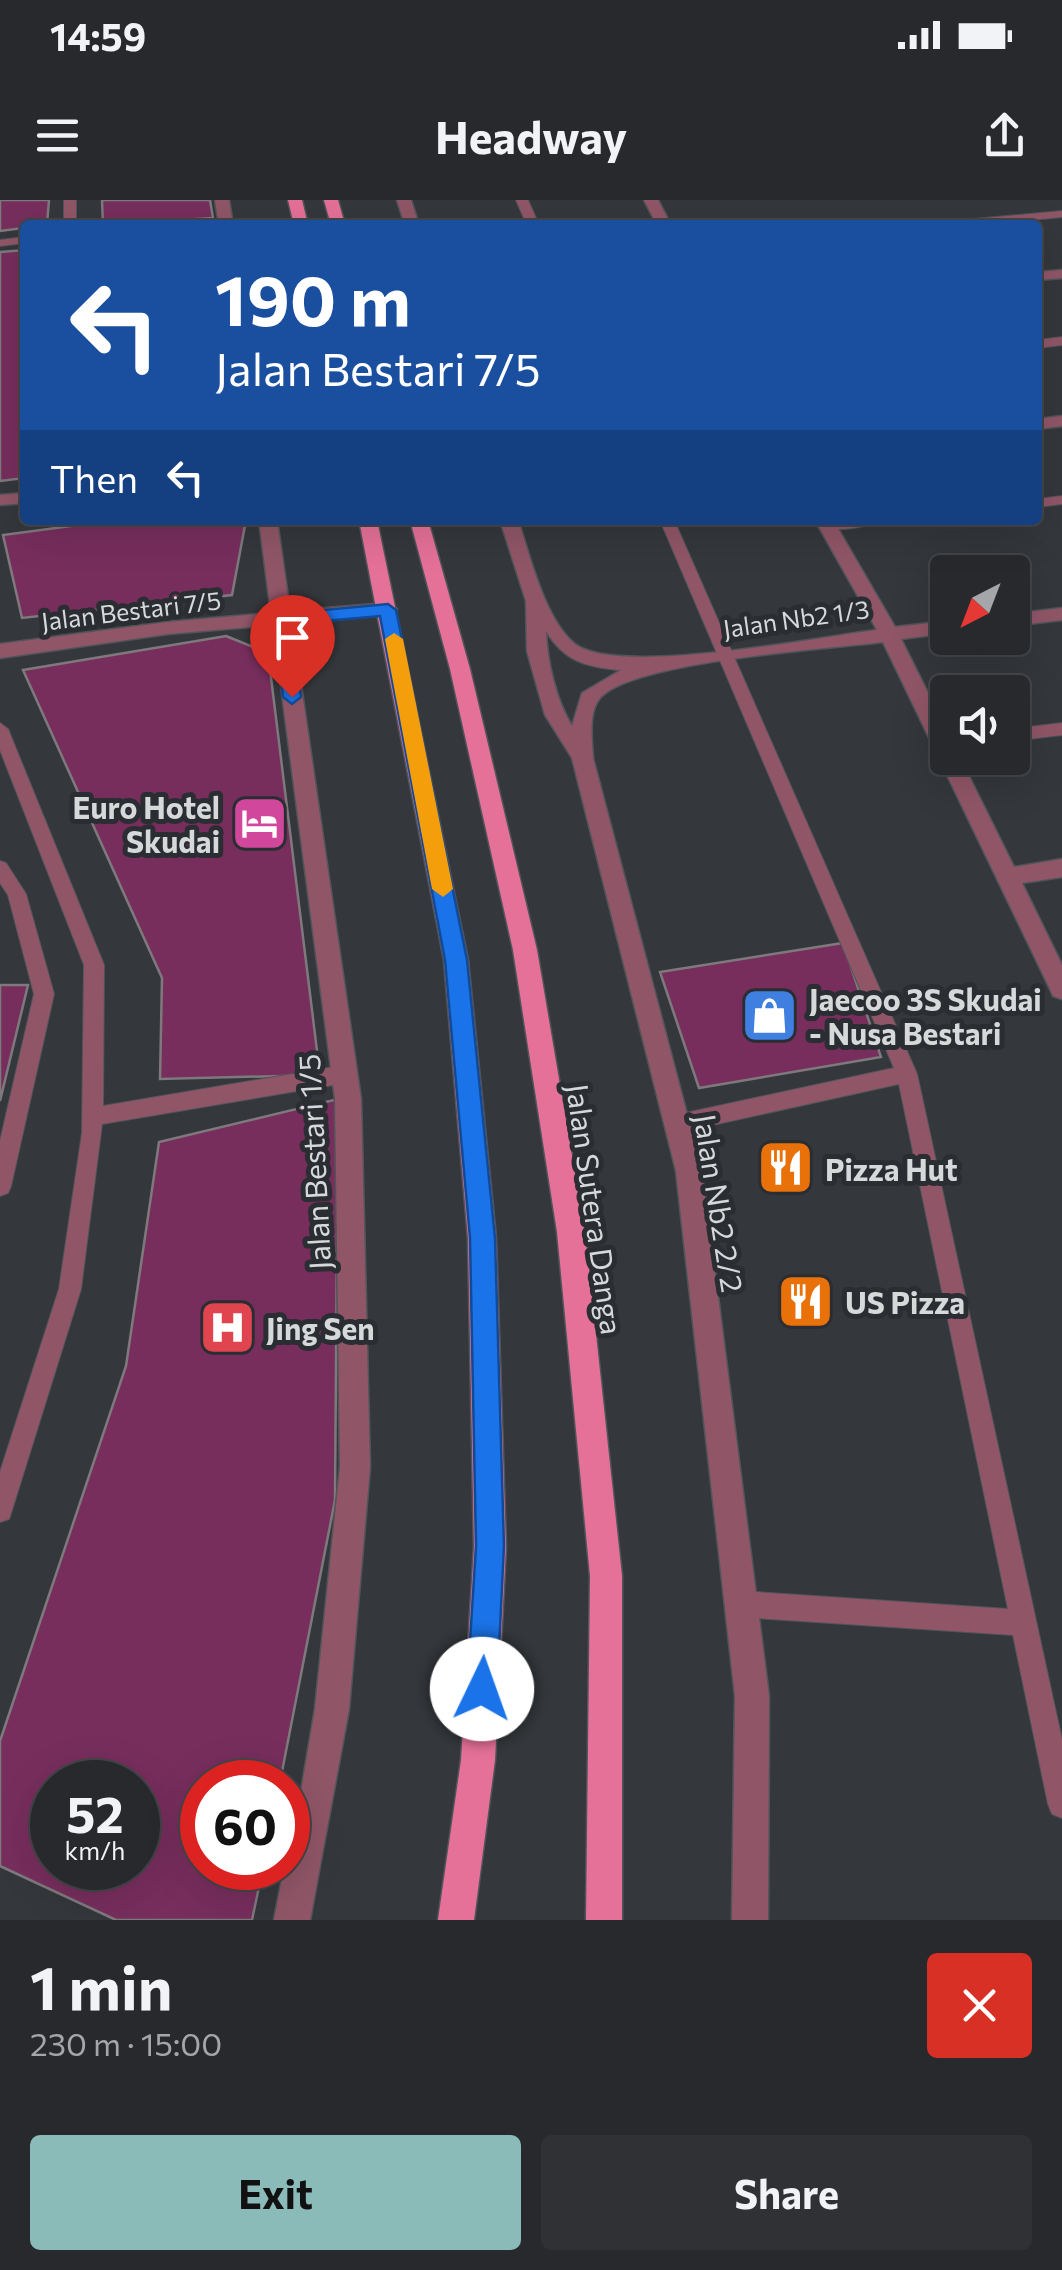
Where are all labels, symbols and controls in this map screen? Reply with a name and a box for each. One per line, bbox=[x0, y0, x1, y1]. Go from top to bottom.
text: 14:59 bbox=[50, 12, 146, 59]
icon: menu bbox=[30, 108, 85, 163]
text: Headway bbox=[435, 108, 627, 163]
icon: share bbox=[977, 108, 1032, 163]
text: 190 m bbox=[215, 255, 411, 340]
icon: left bbox=[50, 260, 180, 390]
text: Jalan Bestari 7/5 bbox=[215, 340, 541, 395]
icon: left bbox=[158, 450, 213, 505]
text: Then bbox=[50, 454, 138, 501]
north arrow bbox=[930, 555, 1030, 655]
map controls bbox=[930, 555, 1030, 775]
street label: Jalan Bestari 7/5 bbox=[39, 584, 223, 636]
street label: Jalan Nb2 1/3 bbox=[721, 593, 871, 643]
pin bbox=[250, 595, 335, 698]
icon: arrive bbox=[265, 610, 320, 665]
button: sound bbox=[930, 675, 1030, 775]
place label: Euro Hotel Skudai bbox=[73, 788, 220, 859]
hotel icon: Euro Hotel Skudai bbox=[229, 793, 289, 853]
place label: Jaecoo 3S Skudai - Nusa Bestari bbox=[809, 980, 1042, 1051]
shop icon: Jaecoo 3S Skudai - Nusa Bestari bbox=[740, 985, 800, 1045]
street label: Jalan Bestari 1/5 bbox=[289, 1053, 337, 1271]
street label: Jalan Sutera Danga bbox=[560, 1081, 632, 1337]
street label: Jalan Nb2 2/2 bbox=[688, 1111, 752, 1295]
restaurant icon: Pizza Hut bbox=[756, 1138, 816, 1198]
place label: Pizza Hut bbox=[825, 1150, 958, 1187]
restaurant icon: US Pizza bbox=[776, 1271, 836, 1331]
place label: US Pizza bbox=[845, 1283, 965, 1320]
hospital icon: Jing Sen bbox=[197, 1297, 257, 1357]
place label: Jing Sen bbox=[266, 1309, 375, 1346]
position arrow bbox=[430, 1637, 534, 1741]
speed limit sign: 60 bbox=[180, 1760, 310, 1890]
text: 52 bbox=[66, 1782, 124, 1843]
text: km/h bbox=[65, 1835, 125, 1865]
text: 1 min bbox=[30, 1949, 172, 2022]
button: close bbox=[927, 1953, 1032, 2058]
text: 230 m · 15:00 bbox=[30, 2023, 222, 2063]
button: Exit bbox=[30, 2135, 521, 2250]
button: Share bbox=[541, 2135, 1032, 2250]

